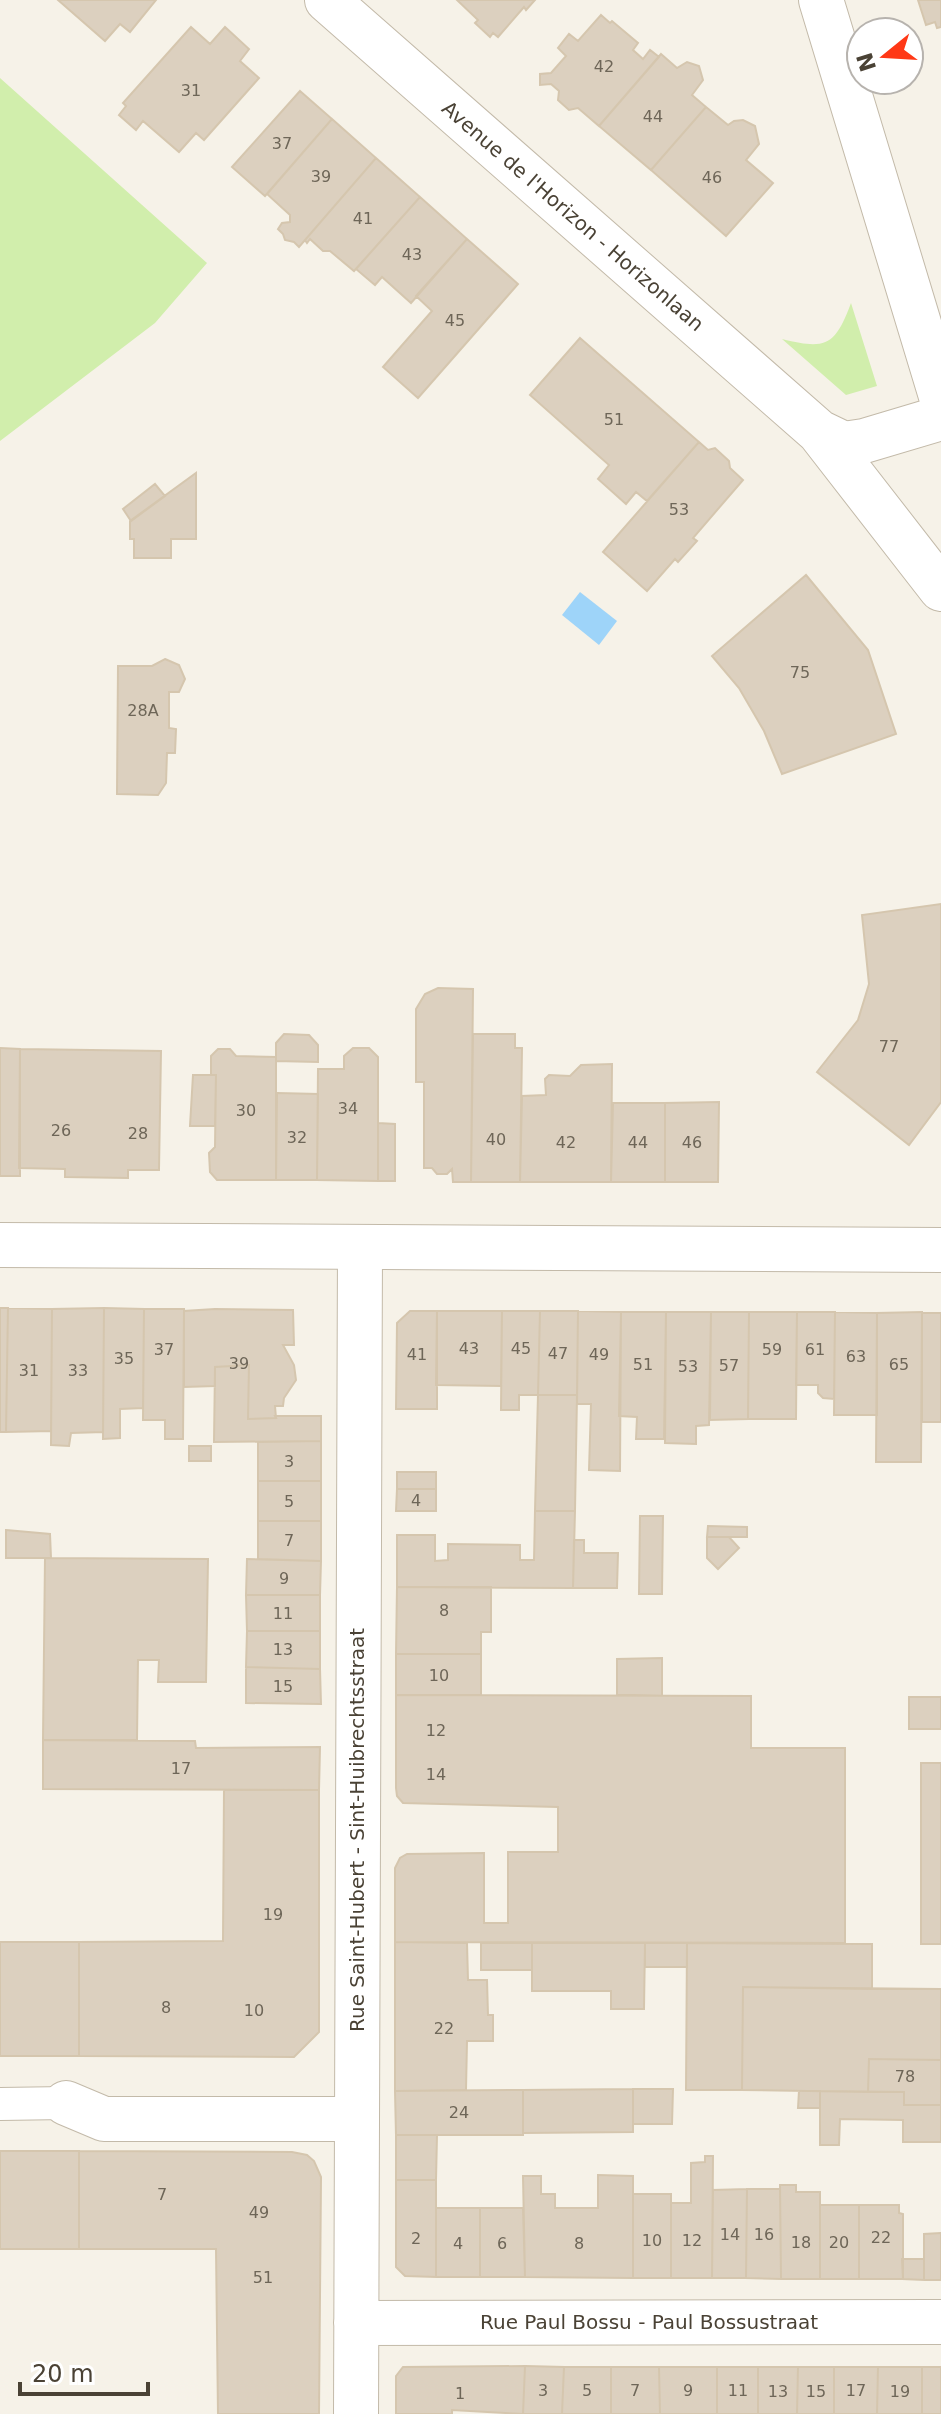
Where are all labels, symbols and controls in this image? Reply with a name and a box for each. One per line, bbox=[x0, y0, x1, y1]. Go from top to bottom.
north arrow bbox=[845, 16, 925, 96]
text: N bbox=[852, 49, 881, 75]
house number: 42 bbox=[594, 57, 614, 76]
house number: 31 bbox=[181, 81, 201, 100]
street label: Avenue de l'Horizon - Horizonlaan bbox=[437, 96, 709, 336]
house number: 44 bbox=[643, 107, 663, 126]
house number: 37 bbox=[272, 134, 292, 153]
house number: 39 bbox=[311, 167, 331, 186]
house number: 46 bbox=[702, 168, 722, 187]
house number: 41 bbox=[353, 209, 373, 228]
house number: 43 bbox=[402, 245, 422, 264]
house number: 45 bbox=[445, 311, 465, 330]
house number: 51 bbox=[604, 410, 624, 429]
house number: 53 bbox=[669, 500, 689, 519]
house number: 75 bbox=[790, 663, 810, 682]
house number: 28A bbox=[127, 701, 159, 720]
house number: 77 bbox=[879, 1037, 899, 1056]
house number: 34 bbox=[338, 1099, 358, 1118]
house number: 30 bbox=[236, 1101, 256, 1120]
house number: 26 bbox=[51, 1121, 71, 1140]
house number: 28 bbox=[128, 1124, 148, 1143]
house number: 32 bbox=[287, 1128, 307, 1147]
house number: 40 bbox=[486, 1130, 506, 1149]
house number: 42 bbox=[556, 1133, 576, 1152]
house number: 44 bbox=[628, 1133, 648, 1152]
house number: 46 bbox=[682, 1133, 702, 1152]
house number: 43 bbox=[459, 1339, 479, 1358]
house number: 45 bbox=[511, 1339, 531, 1358]
house number: 37 bbox=[154, 1340, 174, 1359]
house number: 59 bbox=[762, 1340, 782, 1359]
house number: 61 bbox=[805, 1340, 825, 1359]
house number: 47 bbox=[548, 1344, 568, 1363]
house number: 41 bbox=[407, 1345, 427, 1364]
house number: 49 bbox=[589, 1345, 609, 1364]
house number: 63 bbox=[846, 1347, 866, 1366]
house number: 35 bbox=[114, 1349, 134, 1368]
house number: 39 bbox=[229, 1354, 249, 1373]
house number: 51 bbox=[633, 1355, 653, 1374]
house number: 65 bbox=[889, 1355, 909, 1374]
house number: 57 bbox=[719, 1356, 739, 1375]
house number: 53 bbox=[678, 1357, 698, 1376]
house number: 31 bbox=[19, 1361, 39, 1380]
house number: 33 bbox=[68, 1361, 88, 1380]
house number: 3 bbox=[284, 1452, 294, 1471]
house number: 4 bbox=[411, 1491, 421, 1510]
house number: 5 bbox=[284, 1492, 294, 1511]
house number: 7 bbox=[284, 1531, 294, 1550]
house number: 9 bbox=[279, 1569, 289, 1588]
house number: 8 bbox=[439, 1601, 449, 1620]
house number: 11 bbox=[273, 1604, 293, 1623]
street label: Rue Saint-Hubert - Sint-Huibrechtsstraat bbox=[345, 1628, 369, 2032]
house number: 13 bbox=[273, 1640, 293, 1659]
house number: 10 bbox=[429, 1666, 449, 1685]
house number: 15 bbox=[273, 1677, 293, 1696]
house number: 12 bbox=[426, 1721, 446, 1740]
house number: 17 bbox=[171, 1759, 191, 1778]
house number: 14 bbox=[426, 1765, 446, 1784]
house number: 19 bbox=[263, 1905, 283, 1924]
house number: 8 bbox=[161, 1998, 171, 2017]
house number: 10 bbox=[244, 2001, 264, 2020]
house number: 22 bbox=[434, 2019, 454, 2038]
house number: 78 bbox=[895, 2067, 915, 2086]
house number: 24 bbox=[449, 2103, 469, 2122]
house number: 7 bbox=[157, 2185, 167, 2204]
house number: 49 bbox=[249, 2203, 269, 2222]
house number: 14 bbox=[720, 2225, 740, 2244]
house number: 16 bbox=[754, 2225, 774, 2244]
house number: 22 bbox=[871, 2228, 891, 2247]
house number: 2 bbox=[411, 2229, 421, 2248]
house number: 10 bbox=[642, 2231, 662, 2250]
house number: 12 bbox=[682, 2231, 702, 2250]
house number: 18 bbox=[791, 2233, 811, 2252]
house number: 20 bbox=[829, 2233, 849, 2252]
house number: 4 bbox=[453, 2234, 463, 2253]
house number: 6 bbox=[497, 2234, 507, 2253]
house number: 8 bbox=[574, 2234, 584, 2253]
house number: 51 bbox=[253, 2268, 273, 2287]
street label: Rue Paul Bossu - Paul Bossustraat bbox=[480, 2310, 818, 2334]
scale bar bbox=[20, 2346, 148, 2396]
text: 20 m bbox=[32, 2360, 94, 2388]
house number: 3 bbox=[538, 2381, 548, 2400]
house number: 5 bbox=[582, 2381, 592, 2400]
house number: 7 bbox=[630, 2381, 640, 2400]
house number: 9 bbox=[683, 2381, 693, 2400]
house number: 11 bbox=[728, 2381, 748, 2400]
house number: 17 bbox=[846, 2381, 866, 2400]
house number: 13 bbox=[768, 2382, 788, 2401]
house number: 15 bbox=[806, 2382, 826, 2401]
house number: 19 bbox=[890, 2382, 910, 2401]
house number: 1 bbox=[455, 2384, 465, 2403]

